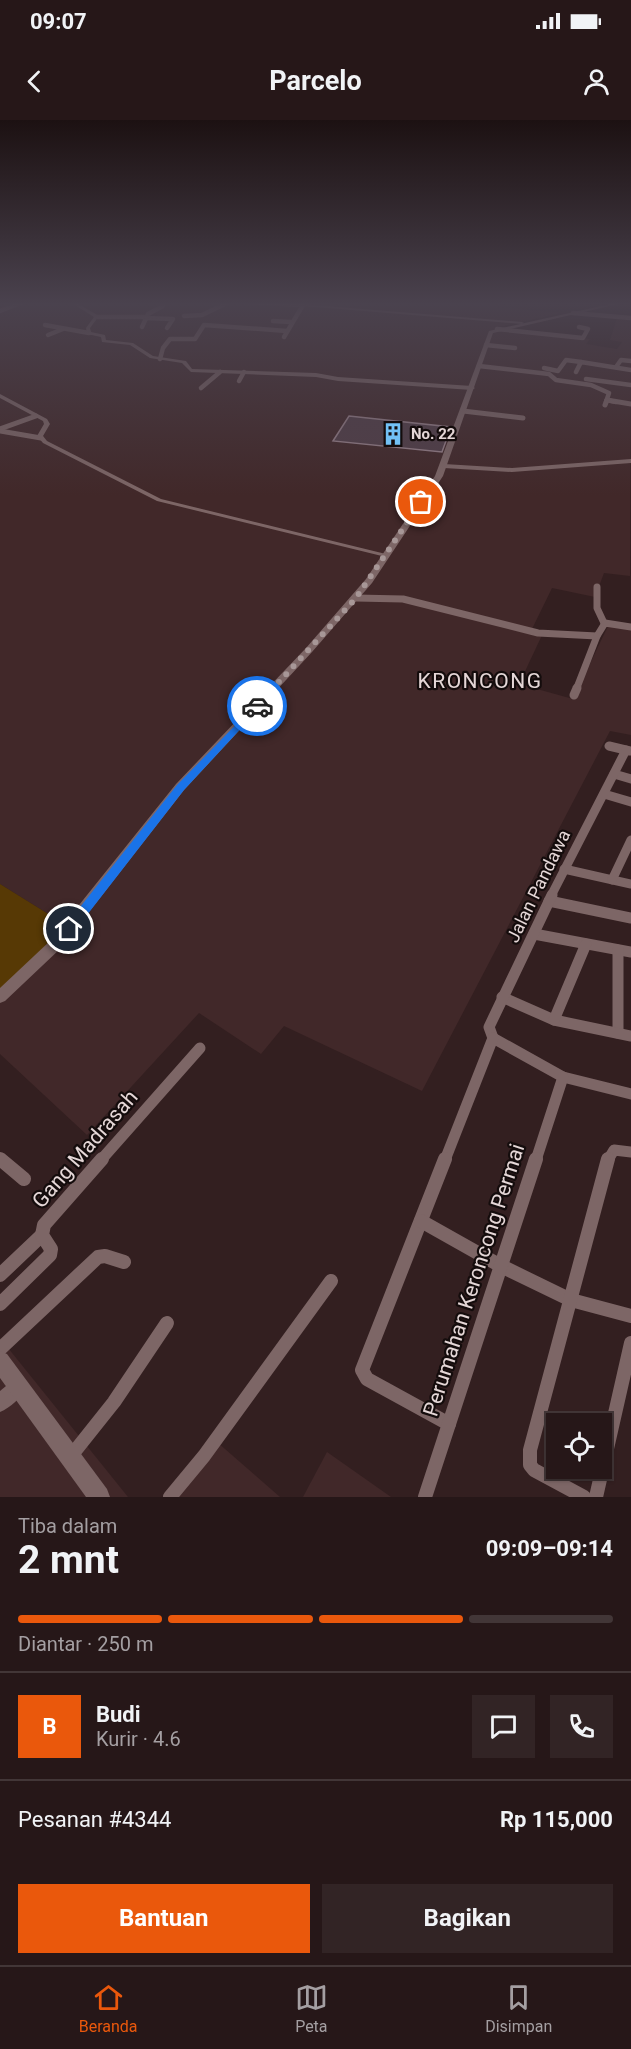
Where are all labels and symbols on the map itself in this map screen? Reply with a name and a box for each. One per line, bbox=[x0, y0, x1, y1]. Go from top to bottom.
building icon: No. 22 bbox=[380, 421, 406, 447]
place label: No. 22 bbox=[411, 425, 456, 443]
pin bbox=[395, 476, 446, 527]
district label: KRONCONG bbox=[418, 669, 542, 693]
courier bbox=[227, 676, 287, 736]
street label: Jalan Pandawa bbox=[502, 826, 574, 946]
pin bbox=[43, 903, 94, 954]
street label: Gang Madrasah bbox=[27, 1085, 143, 1213]
street label: Perumahan Keroncong Permai bbox=[419, 1141, 529, 1419]

